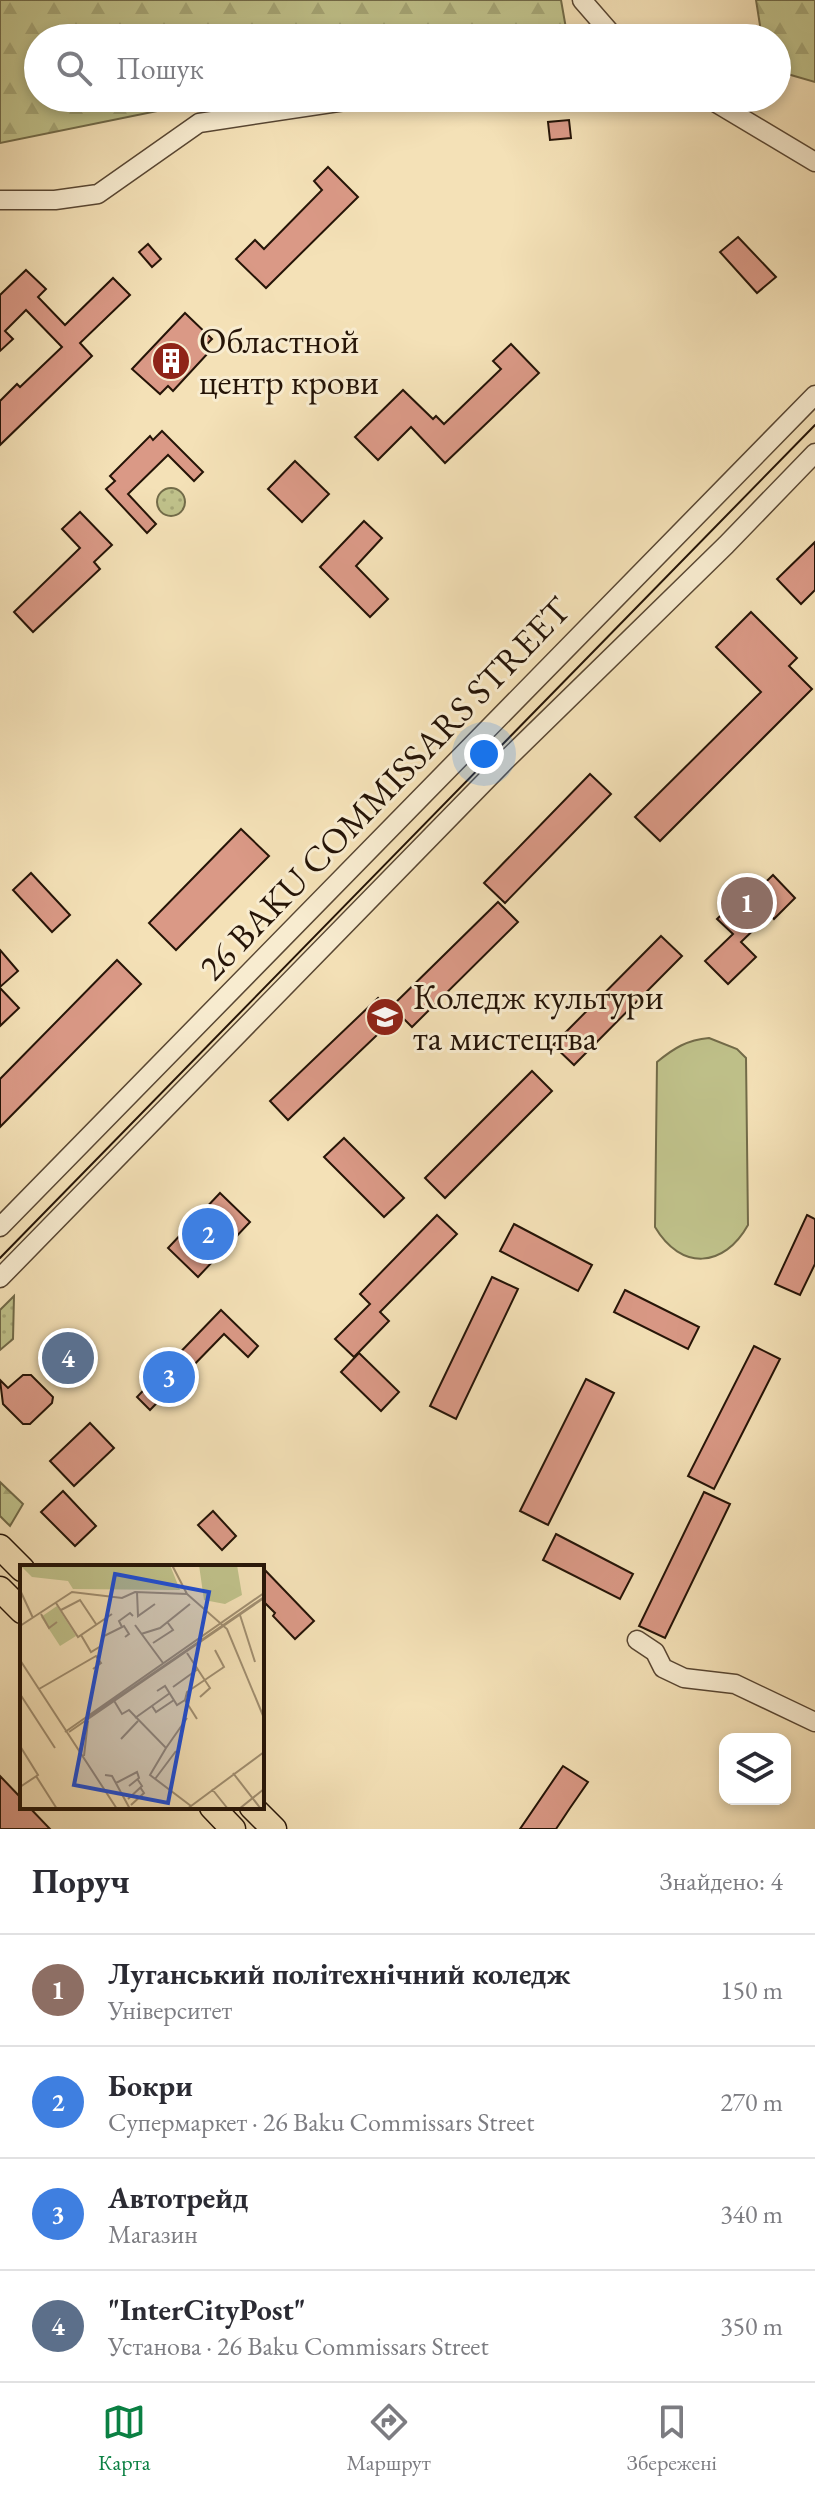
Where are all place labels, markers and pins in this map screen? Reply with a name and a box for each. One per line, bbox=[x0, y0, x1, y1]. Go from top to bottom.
place label: Областной центр крови bbox=[199, 317, 379, 405]
building icon: Областной центр крови bbox=[150, 340, 192, 382]
pin: 1 bbox=[721, 873, 773, 933]
place label: Коледж культури та мистецтва bbox=[413, 973, 664, 1061]
school or university icon: Коледж культури та мистецтва bbox=[364, 996, 406, 1038]
pin: 2 bbox=[182, 1204, 234, 1264]
pin: 4 bbox=[42, 1328, 94, 1388]
pin: 3 bbox=[143, 1347, 195, 1407]

